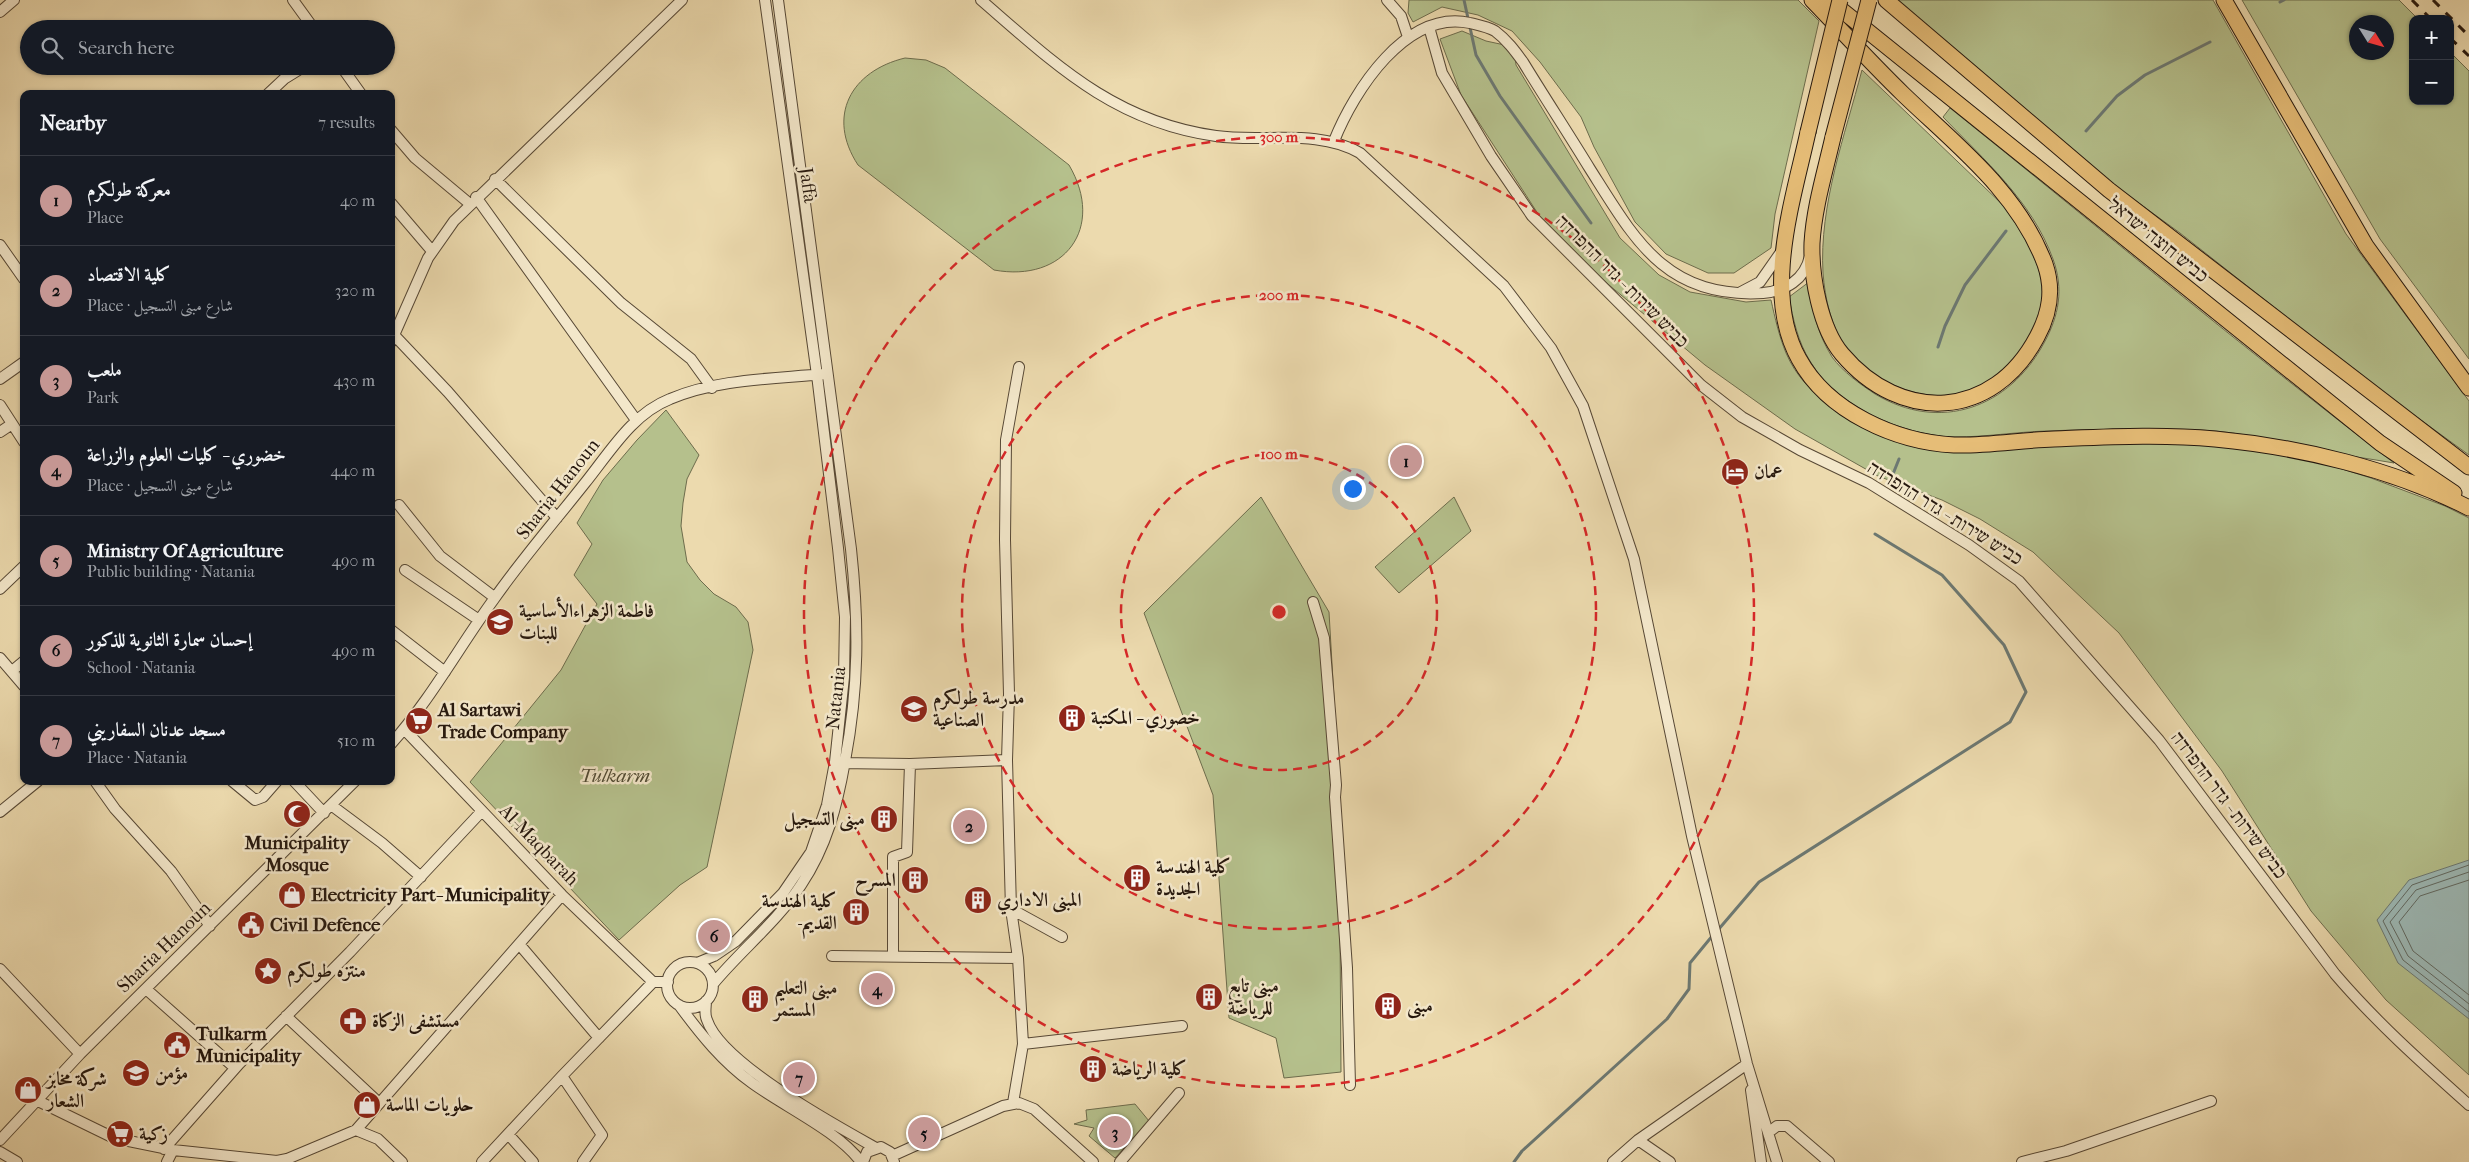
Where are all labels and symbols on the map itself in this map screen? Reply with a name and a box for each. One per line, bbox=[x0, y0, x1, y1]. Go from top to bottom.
north arrow bbox=[2349, 15, 2394, 60]
text: 300 m bbox=[1260, 128, 1299, 146]
street label: Jaffa bbox=[794, 164, 821, 204]
street label: כביש חוצה ישראל bbox=[2103, 193, 2213, 287]
street label: כביש שירות - גדר ההפרדה bbox=[1551, 210, 1693, 352]
text: 200 m bbox=[1259, 286, 1299, 304]
street label: Sharia Hanoun bbox=[512, 434, 604, 544]
pin: 1 bbox=[1390, 442, 1422, 480]
text: 100 m bbox=[1260, 445, 1298, 463]
street label: כביש שירות - גדר ההפרדה bbox=[1863, 456, 2027, 570]
hotel icon: عمان bbox=[1720, 457, 1750, 487]
place label: عمان bbox=[1754, 461, 1783, 483]
your location bbox=[1340, 476, 1366, 502]
place label: فاطمة الزهراءالأساسية للبنات bbox=[519, 596, 654, 644]
centre of rings bbox=[1270, 603, 1288, 621]
school or university icon: فاطمة الزهراءالأساسية للبنات bbox=[485, 607, 515, 637]
street label: Natania bbox=[822, 665, 850, 731]
place label: مدرسة طولكرم الصناعية bbox=[933, 687, 1024, 731]
school or university icon: مدرسة طولكرم الصناعية bbox=[899, 694, 929, 724]
place label: Al Sartawi Trade Company bbox=[437, 699, 569, 743]
building icon: خصوري - المكتبة bbox=[1057, 703, 1087, 733]
supermarket icon: Al Sartawi Trade Company bbox=[404, 706, 434, 736]
place label: خصوري - المكتبة bbox=[1091, 707, 1200, 733]
street label: כביש שירות - גדר ההפרדה bbox=[2166, 727, 2292, 883]
park label: Tulkarm bbox=[580, 765, 650, 787]
mosque icon: Municipality Mosque bbox=[282, 799, 312, 829]
street label: Al-Maqbarah bbox=[494, 799, 584, 891]
building icon: مبنى التسجيل bbox=[869, 804, 899, 834]
pin: 2 bbox=[953, 807, 985, 845]
place label: مبنى التسجيل bbox=[784, 808, 865, 832]
place label: Municipality Mosque bbox=[243, 832, 350, 876]
place label: كلية الهندسة الجديدة bbox=[1156, 856, 1231, 900]
building icon: كلية الهندسة الجديدة bbox=[1122, 863, 1152, 893]
building icon: المسرح bbox=[900, 865, 930, 895]
place label: المسرح bbox=[855, 869, 896, 897]
shop icon: Electricity Part- Municipality bbox=[277, 880, 307, 910]
place label: Electricity Part- Municipality bbox=[311, 884, 551, 906]
building icon: المبنى الاداري bbox=[963, 885, 993, 915]
place label: المبنى الاداري bbox=[997, 889, 1082, 915]
place label: كلية الهندسة -القديم bbox=[762, 890, 837, 939]
street label: Sharia Hanoun bbox=[113, 897, 215, 997]
building icon: كلية الهندسة -القديم bbox=[841, 897, 871, 927]
public building icon: Civil Defence bbox=[236, 910, 266, 940]
place label: Civil Defence bbox=[270, 914, 381, 936]
pin: 6 bbox=[698, 917, 730, 955]
place icon: منتزه طولكرم bbox=[253, 956, 283, 986]
place label: منتزه طولكرم bbox=[287, 960, 366, 988]
pin: 4 bbox=[861, 970, 893, 1008]
place label: مبنى تابع للرياضة bbox=[1228, 975, 1279, 1020]
place label: مبنى التعليم المستمر bbox=[772, 977, 837, 1022]
building icon: مبنى تابع للرياضة bbox=[1194, 982, 1224, 1012]
building icon: مبنى التعليم المستمر bbox=[740, 984, 770, 1014]
building icon: مبنى bbox=[1373, 991, 1403, 1021]
place label: مبنى bbox=[1407, 995, 1433, 1019]
pharmacy icon: مستشفى الزكاة bbox=[338, 1006, 368, 1036]
place label: مستشفى الزكاة bbox=[372, 1010, 460, 1035]
place label: Tulkarm Municipality bbox=[195, 1023, 302, 1067]
public building icon: Tulkarm Municipality bbox=[162, 1030, 192, 1060]
building icon: كلية الرياضة bbox=[1078, 1054, 1108, 1084]
school or university icon: مؤمن bbox=[121, 1058, 151, 1088]
place label: كلية الرياضة bbox=[1112, 1058, 1187, 1080]
pin: 7 bbox=[783, 1059, 815, 1097]
place label: مؤمن bbox=[155, 1062, 188, 1086]
place label: شركة مخابز الشعار bbox=[45, 1067, 107, 1112]
shop icon: شركة مخابز الشعار bbox=[13, 1075, 43, 1105]
shop icon: حلويات الماسة bbox=[352, 1090, 382, 1120]
place label: حلويات الماسة bbox=[386, 1094, 474, 1117]
pin: 3 bbox=[1099, 1113, 1131, 1151]
pin: 5 bbox=[908, 1114, 940, 1152]
supermarket icon: زكية bbox=[105, 1119, 135, 1149]
place label: زكية bbox=[139, 1123, 169, 1145]

